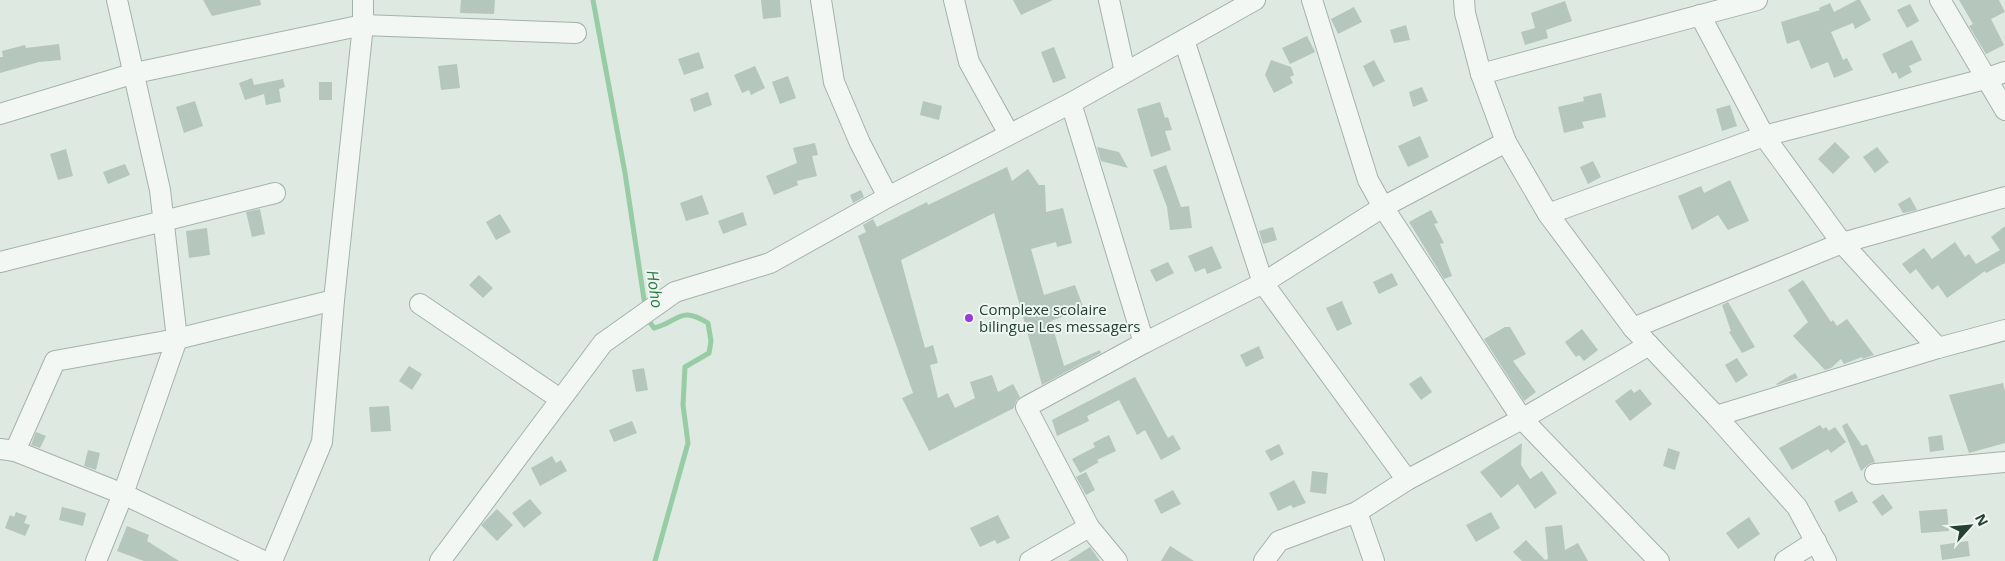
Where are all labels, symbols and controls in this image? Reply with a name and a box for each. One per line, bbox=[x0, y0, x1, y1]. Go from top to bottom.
water label: Hoho bbox=[641, 269, 669, 309]
place label: Complexe scolaire bilingue Les messagers bbox=[979, 299, 1140, 336]
marker: Complexe scolaire bilingue Les messagers bbox=[963, 312, 975, 324]
north arrow bbox=[1945, 501, 1995, 551]
text: N bbox=[1971, 510, 1993, 529]

